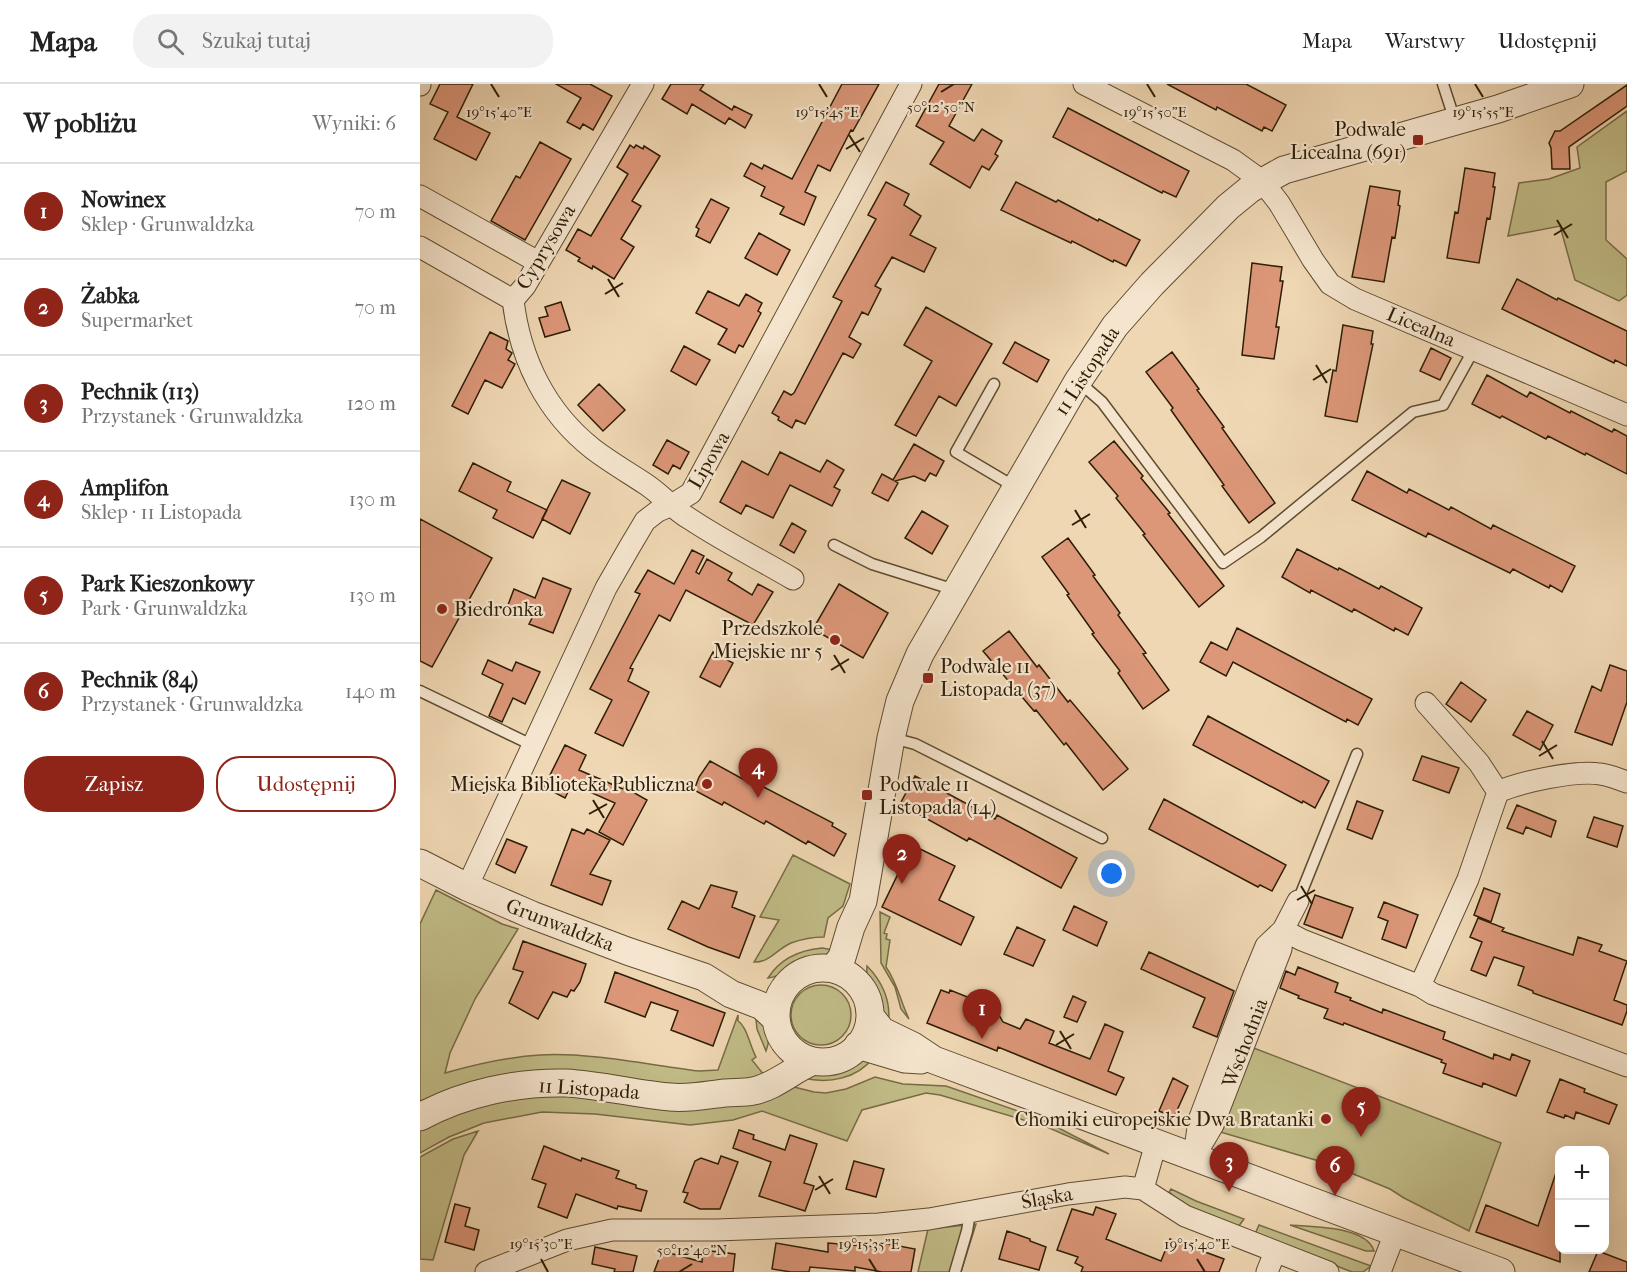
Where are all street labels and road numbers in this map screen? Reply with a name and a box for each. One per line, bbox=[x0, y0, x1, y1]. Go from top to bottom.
street label: Cyprysowa bbox=[512, 200, 581, 294]
street label: Licealna bbox=[1383, 302, 1459, 352]
street label: 11 Listopada bbox=[1050, 322, 1125, 420]
street label: Lipowa bbox=[683, 427, 735, 493]
street label: Grunwaldzka bbox=[503, 894, 618, 956]
street label: Wschodnia bbox=[1217, 995, 1273, 1092]
street label: 11 Listopada bbox=[538, 1074, 641, 1104]
street label: Śląska bbox=[1019, 1181, 1075, 1214]

